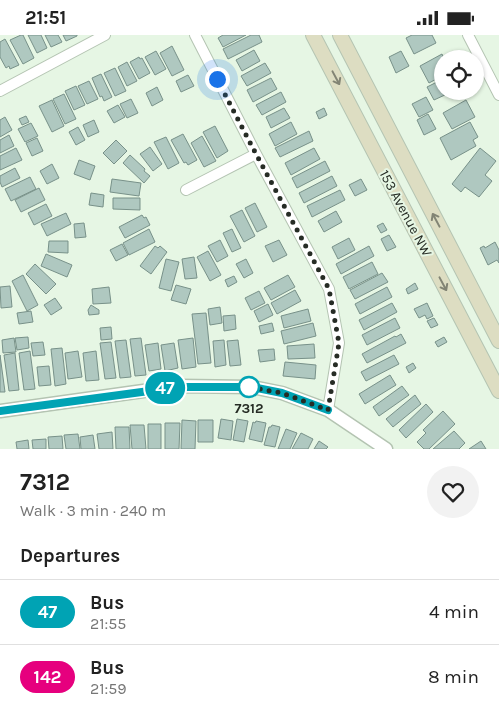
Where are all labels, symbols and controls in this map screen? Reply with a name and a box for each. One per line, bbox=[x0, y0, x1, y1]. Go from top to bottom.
text: 21:51 bbox=[25, 7, 66, 29]
map controls bbox=[434, 50, 484, 100]
button: locate bbox=[434, 50, 484, 100]
your location bbox=[205, 67, 230, 92]
one-way arrow bbox=[332, 70, 341, 85]
street label: 153 Avenue NW bbox=[376, 167, 436, 260]
one-way arrow bbox=[431, 212, 441, 227]
one-way arrow bbox=[438, 277, 448, 292]
line badge: 47 bbox=[142, 372, 188, 404]
marker: 7312 bbox=[238, 376, 260, 398]
text: 47 bbox=[155, 377, 175, 399]
place label: 7312 bbox=[234, 400, 264, 417]
button: heart bbox=[427, 466, 479, 518]
text: 7312 bbox=[20, 468, 70, 496]
text: Walk · 3 min · 240 m bbox=[20, 501, 166, 520]
text: Departures bbox=[20, 545, 120, 567]
text: Bus bbox=[90, 592, 124, 614]
text: 47 bbox=[38, 601, 57, 623]
text: 4 min bbox=[429, 601, 479, 623]
text: 21:55 bbox=[90, 614, 126, 633]
text: Bus bbox=[90, 657, 124, 679]
text: 142 bbox=[33, 666, 62, 688]
text: 8 min bbox=[428, 666, 479, 688]
text: 21:59 bbox=[90, 679, 127, 698]

